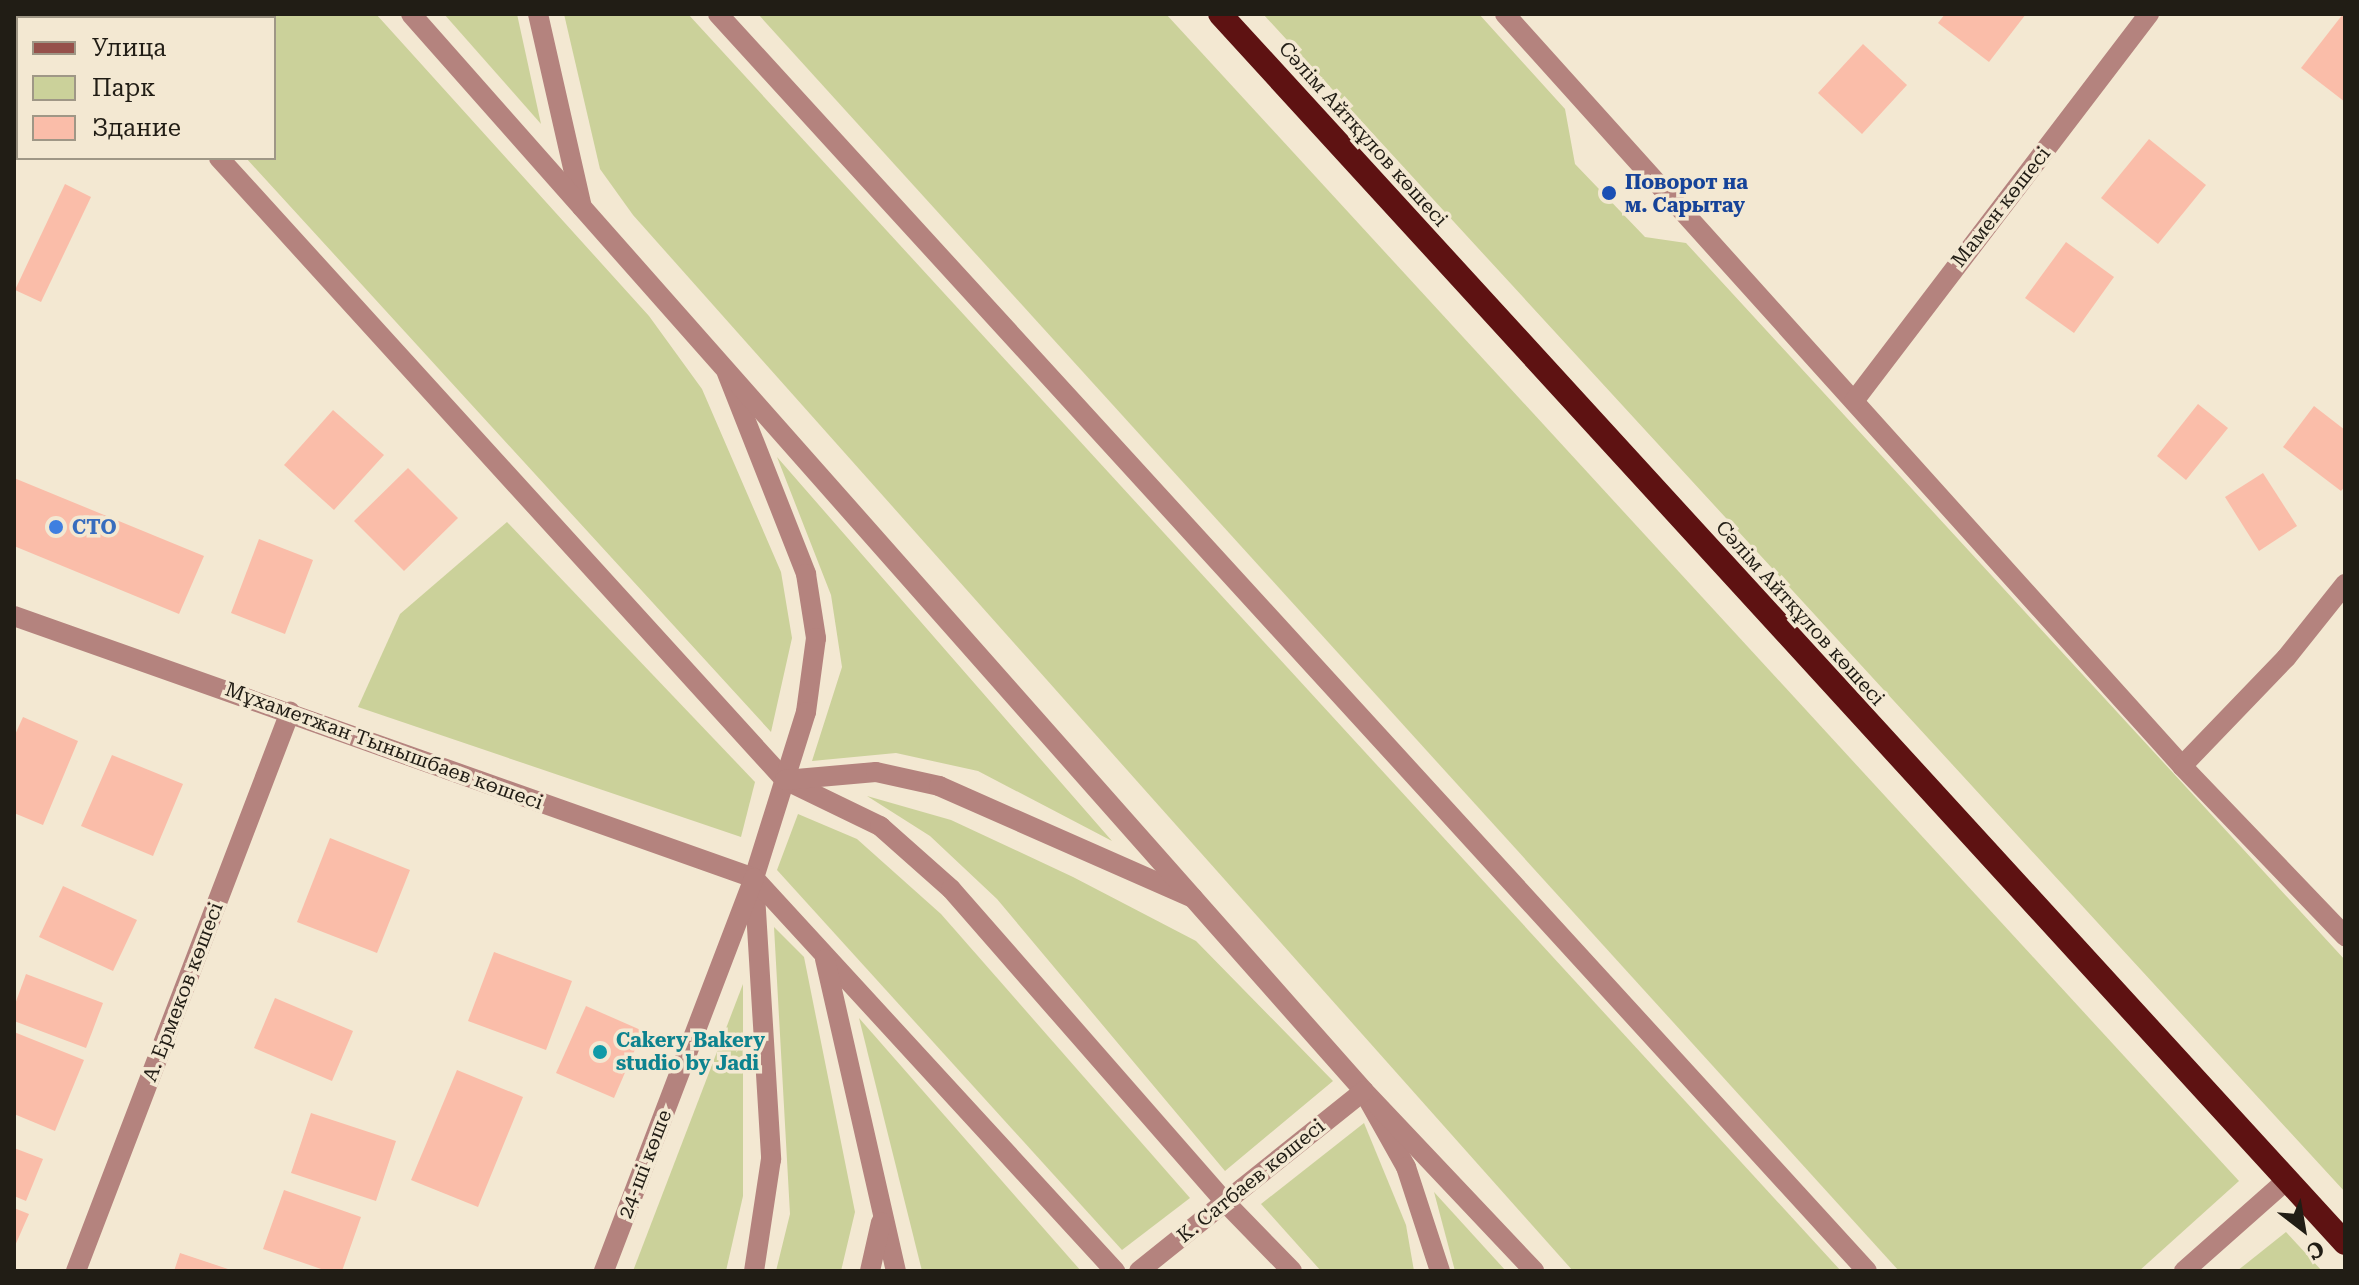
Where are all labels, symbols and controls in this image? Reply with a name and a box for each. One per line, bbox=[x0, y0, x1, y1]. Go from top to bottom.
legend bbox=[16, 16, 276, 160]
text: Улица bbox=[92, 34, 166, 62]
street label: Сәлім Айтқұлов көшесі bbox=[1274, 37, 1452, 231]
text: Парк bbox=[92, 74, 155, 102]
text: Здание bbox=[92, 114, 181, 142]
street label: Мамен көшесі bbox=[1947, 142, 2055, 272]
place label: Поворот на м. Сарытау bbox=[1625, 170, 1748, 217]
marker: Поворот на м. Сарытау bbox=[1600, 184, 1618, 202]
place label: СТО bbox=[72, 515, 117, 539]
street label: Сәлім Айтқұлов көшесі bbox=[1711, 516, 1889, 710]
marker: СТО bbox=[47, 518, 65, 536]
street label: Мұхаметжан Тынышбаев көшесі bbox=[222, 677, 546, 815]
street label: А. Ермеков көшесі bbox=[138, 899, 228, 1085]
place label: Cakery Bakery studio by Jadi bbox=[616, 1028, 765, 1075]
marker: Cakery Bakery studio by Jadi bbox=[591, 1043, 609, 1061]
street label: 24-ші көше bbox=[613, 1106, 677, 1222]
street label: К. Сатбаев көшесі bbox=[1172, 1114, 1330, 1248]
north arrow bbox=[2263, 1189, 2343, 1269]
text: С bbox=[2303, 1235, 2329, 1265]

